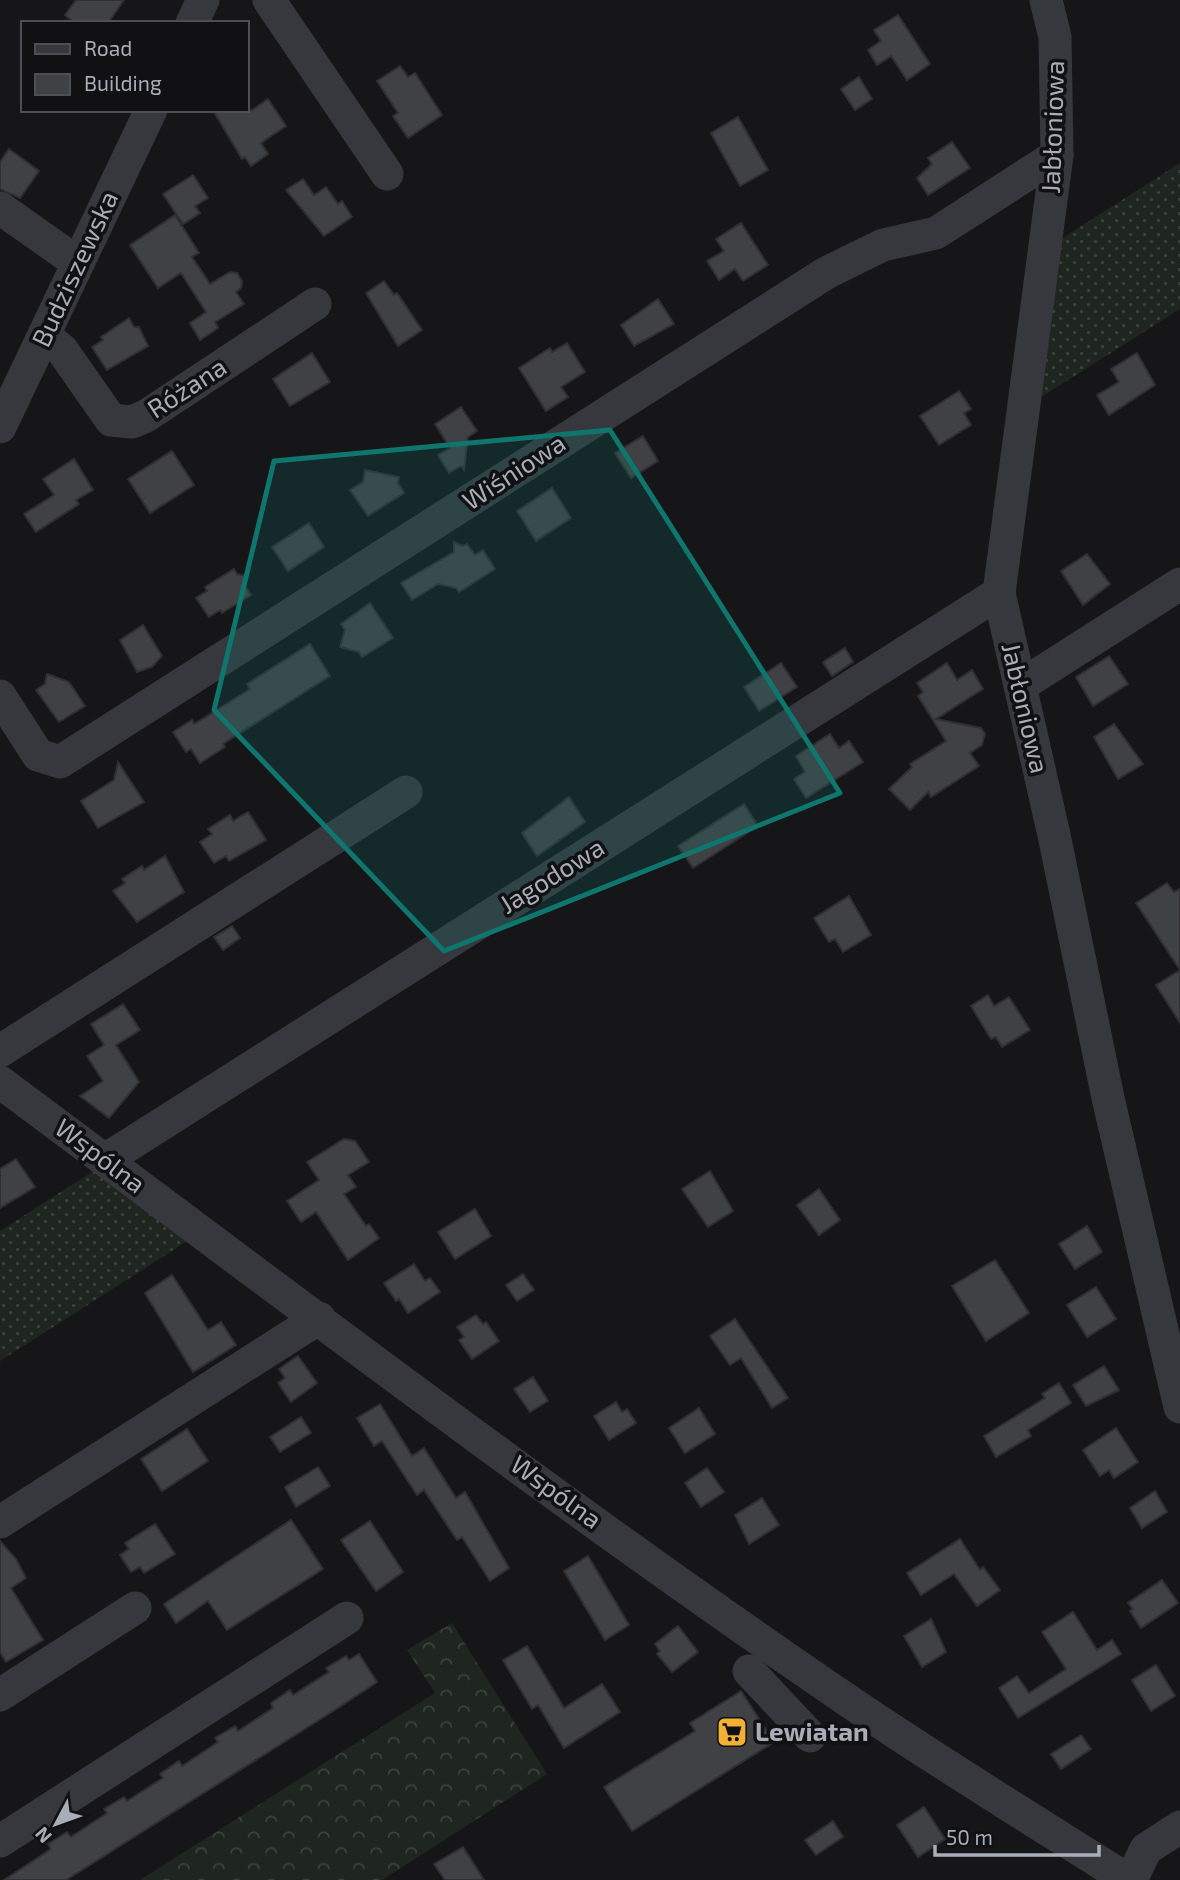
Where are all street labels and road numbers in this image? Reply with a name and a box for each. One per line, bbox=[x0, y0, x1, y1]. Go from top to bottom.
street label: Jabłoniowa bbox=[1034, 60, 1069, 194]
street label: Budziszewska bbox=[24, 186, 123, 351]
street label: Różana bbox=[141, 350, 231, 424]
street label: Wiśniowa bbox=[456, 426, 570, 515]
street label: Jabłoniowa bbox=[996, 639, 1057, 776]
street label: Jagodowa bbox=[493, 830, 609, 919]
street label: Wspólna bbox=[50, 1111, 152, 1199]
street label: Wspólna bbox=[505, 1448, 608, 1534]

